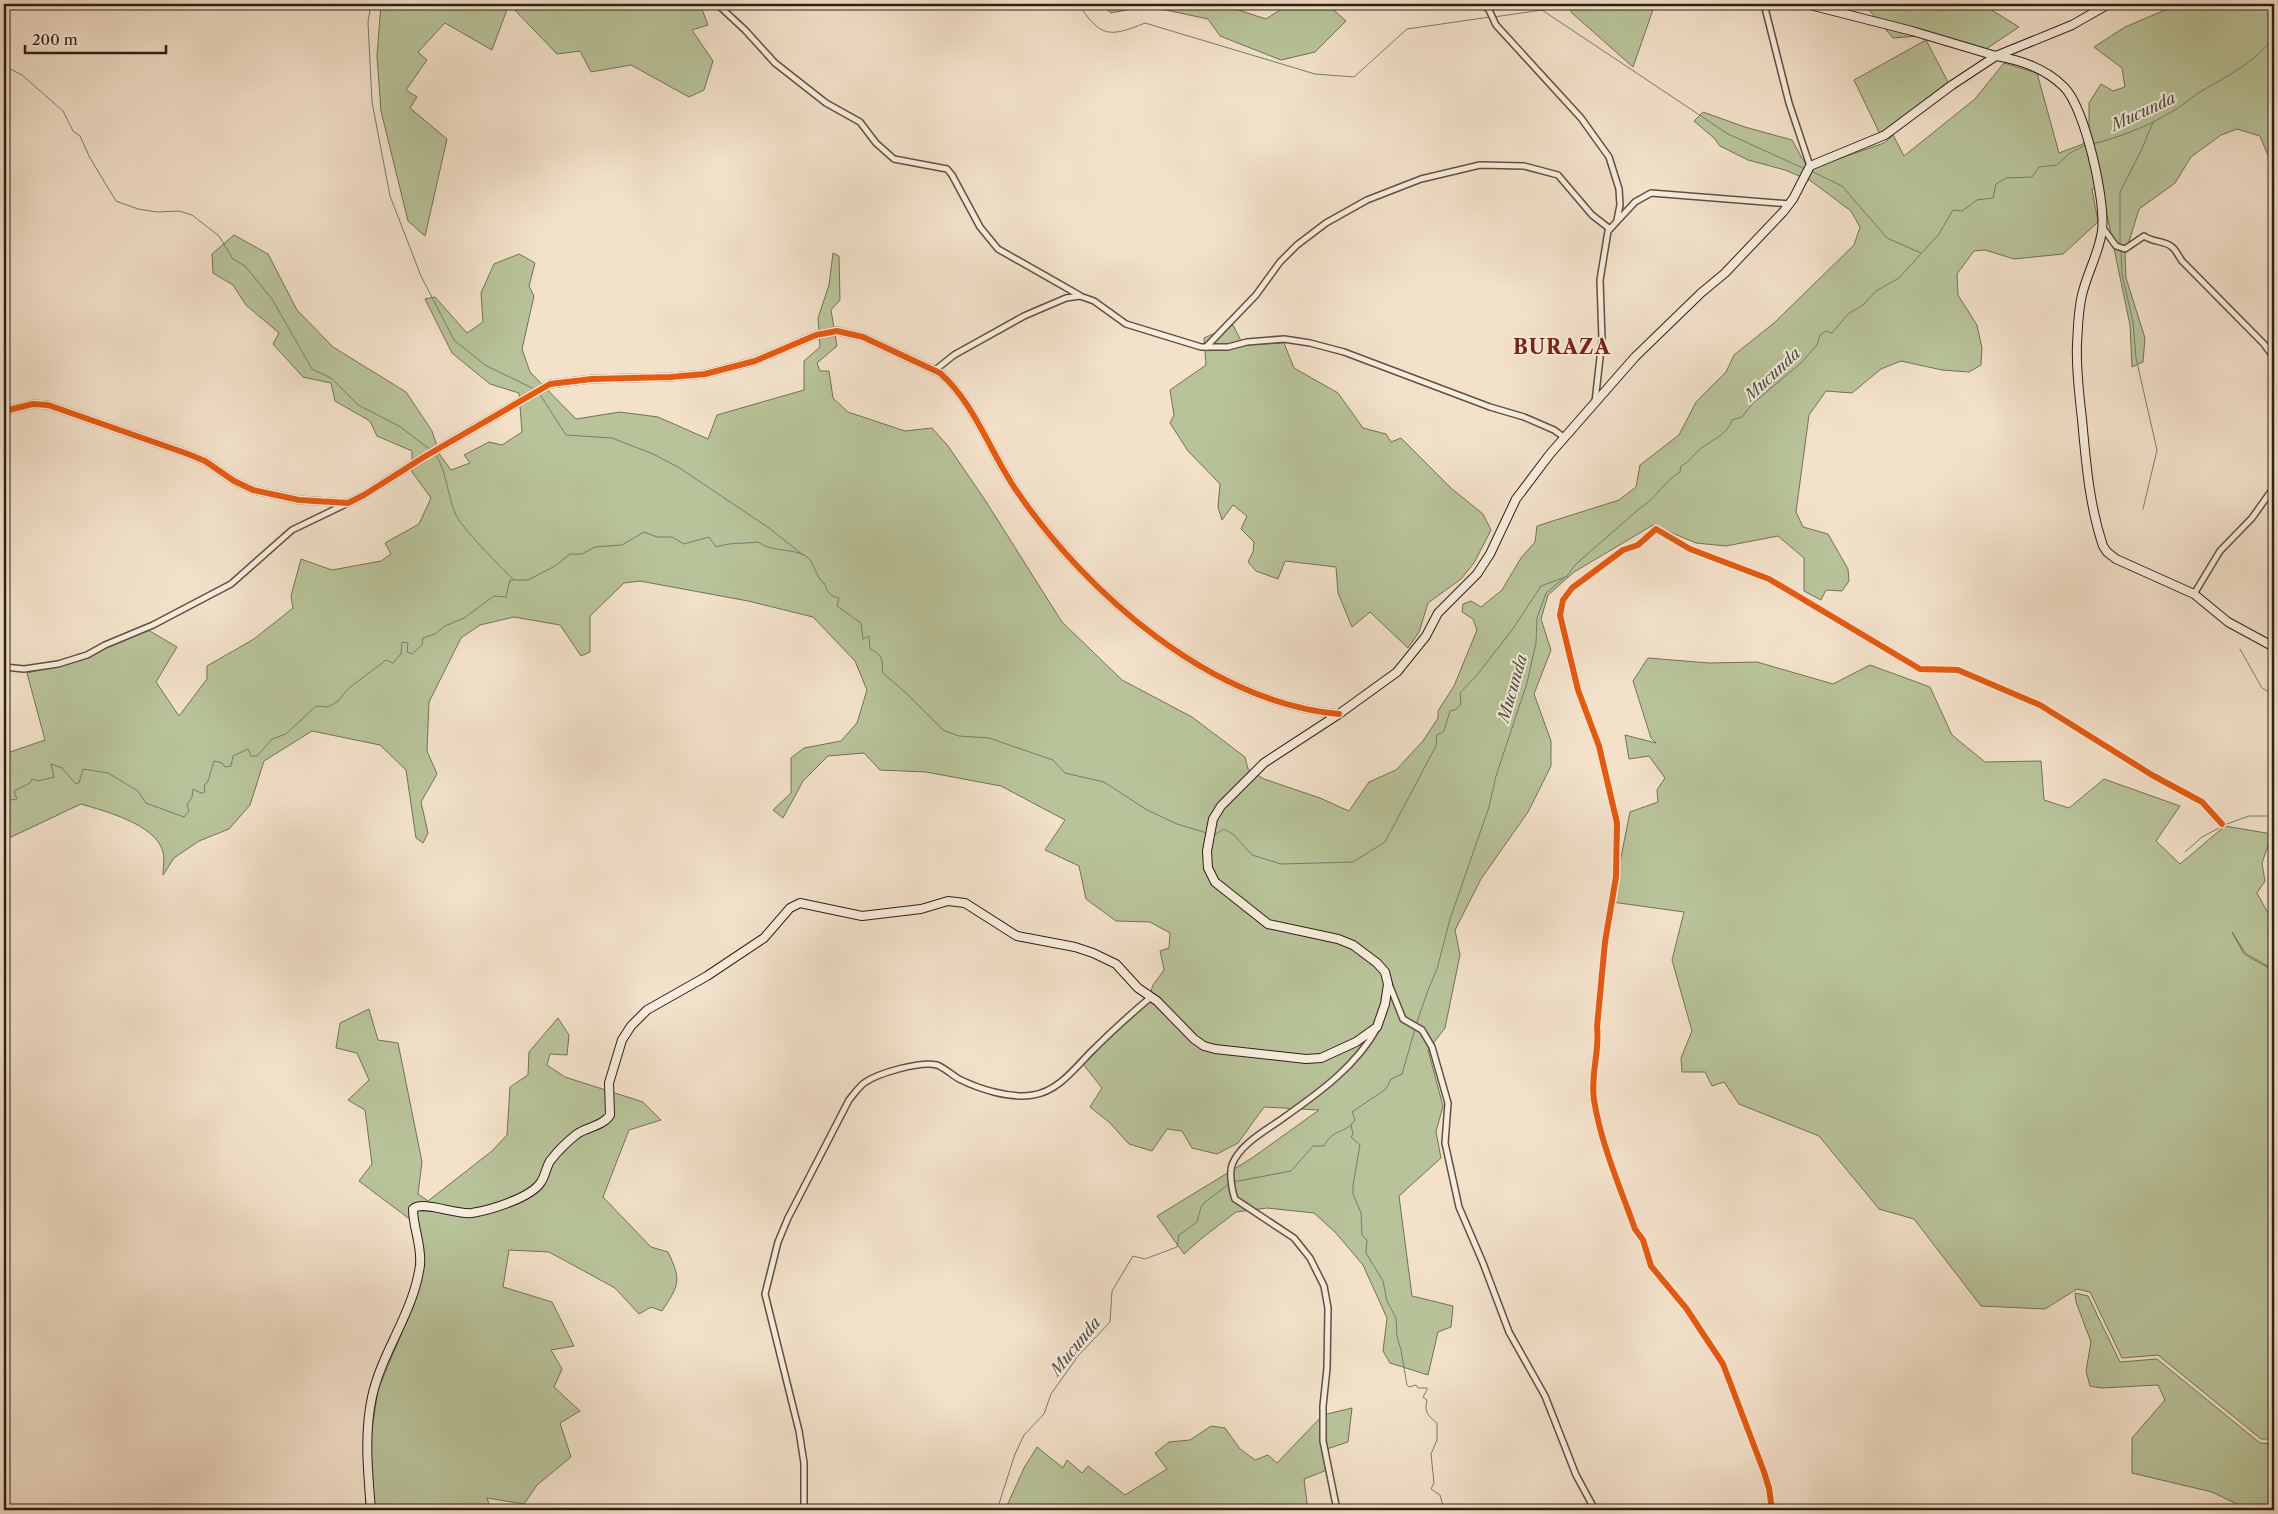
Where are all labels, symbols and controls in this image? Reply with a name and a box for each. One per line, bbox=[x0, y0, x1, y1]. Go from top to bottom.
scale bar bbox=[25, 22, 166, 54]
text: 200 m bbox=[32, 30, 78, 49]
water label: Mucunda bbox=[2106, 87, 2179, 136]
district label: BURAZA bbox=[1513, 335, 1611, 359]
water label: Mucunda bbox=[1738, 343, 1804, 406]
water label: Mucunda bbox=[1492, 652, 1531, 726]
water label: Mucunda bbox=[1044, 1312, 1105, 1381]

